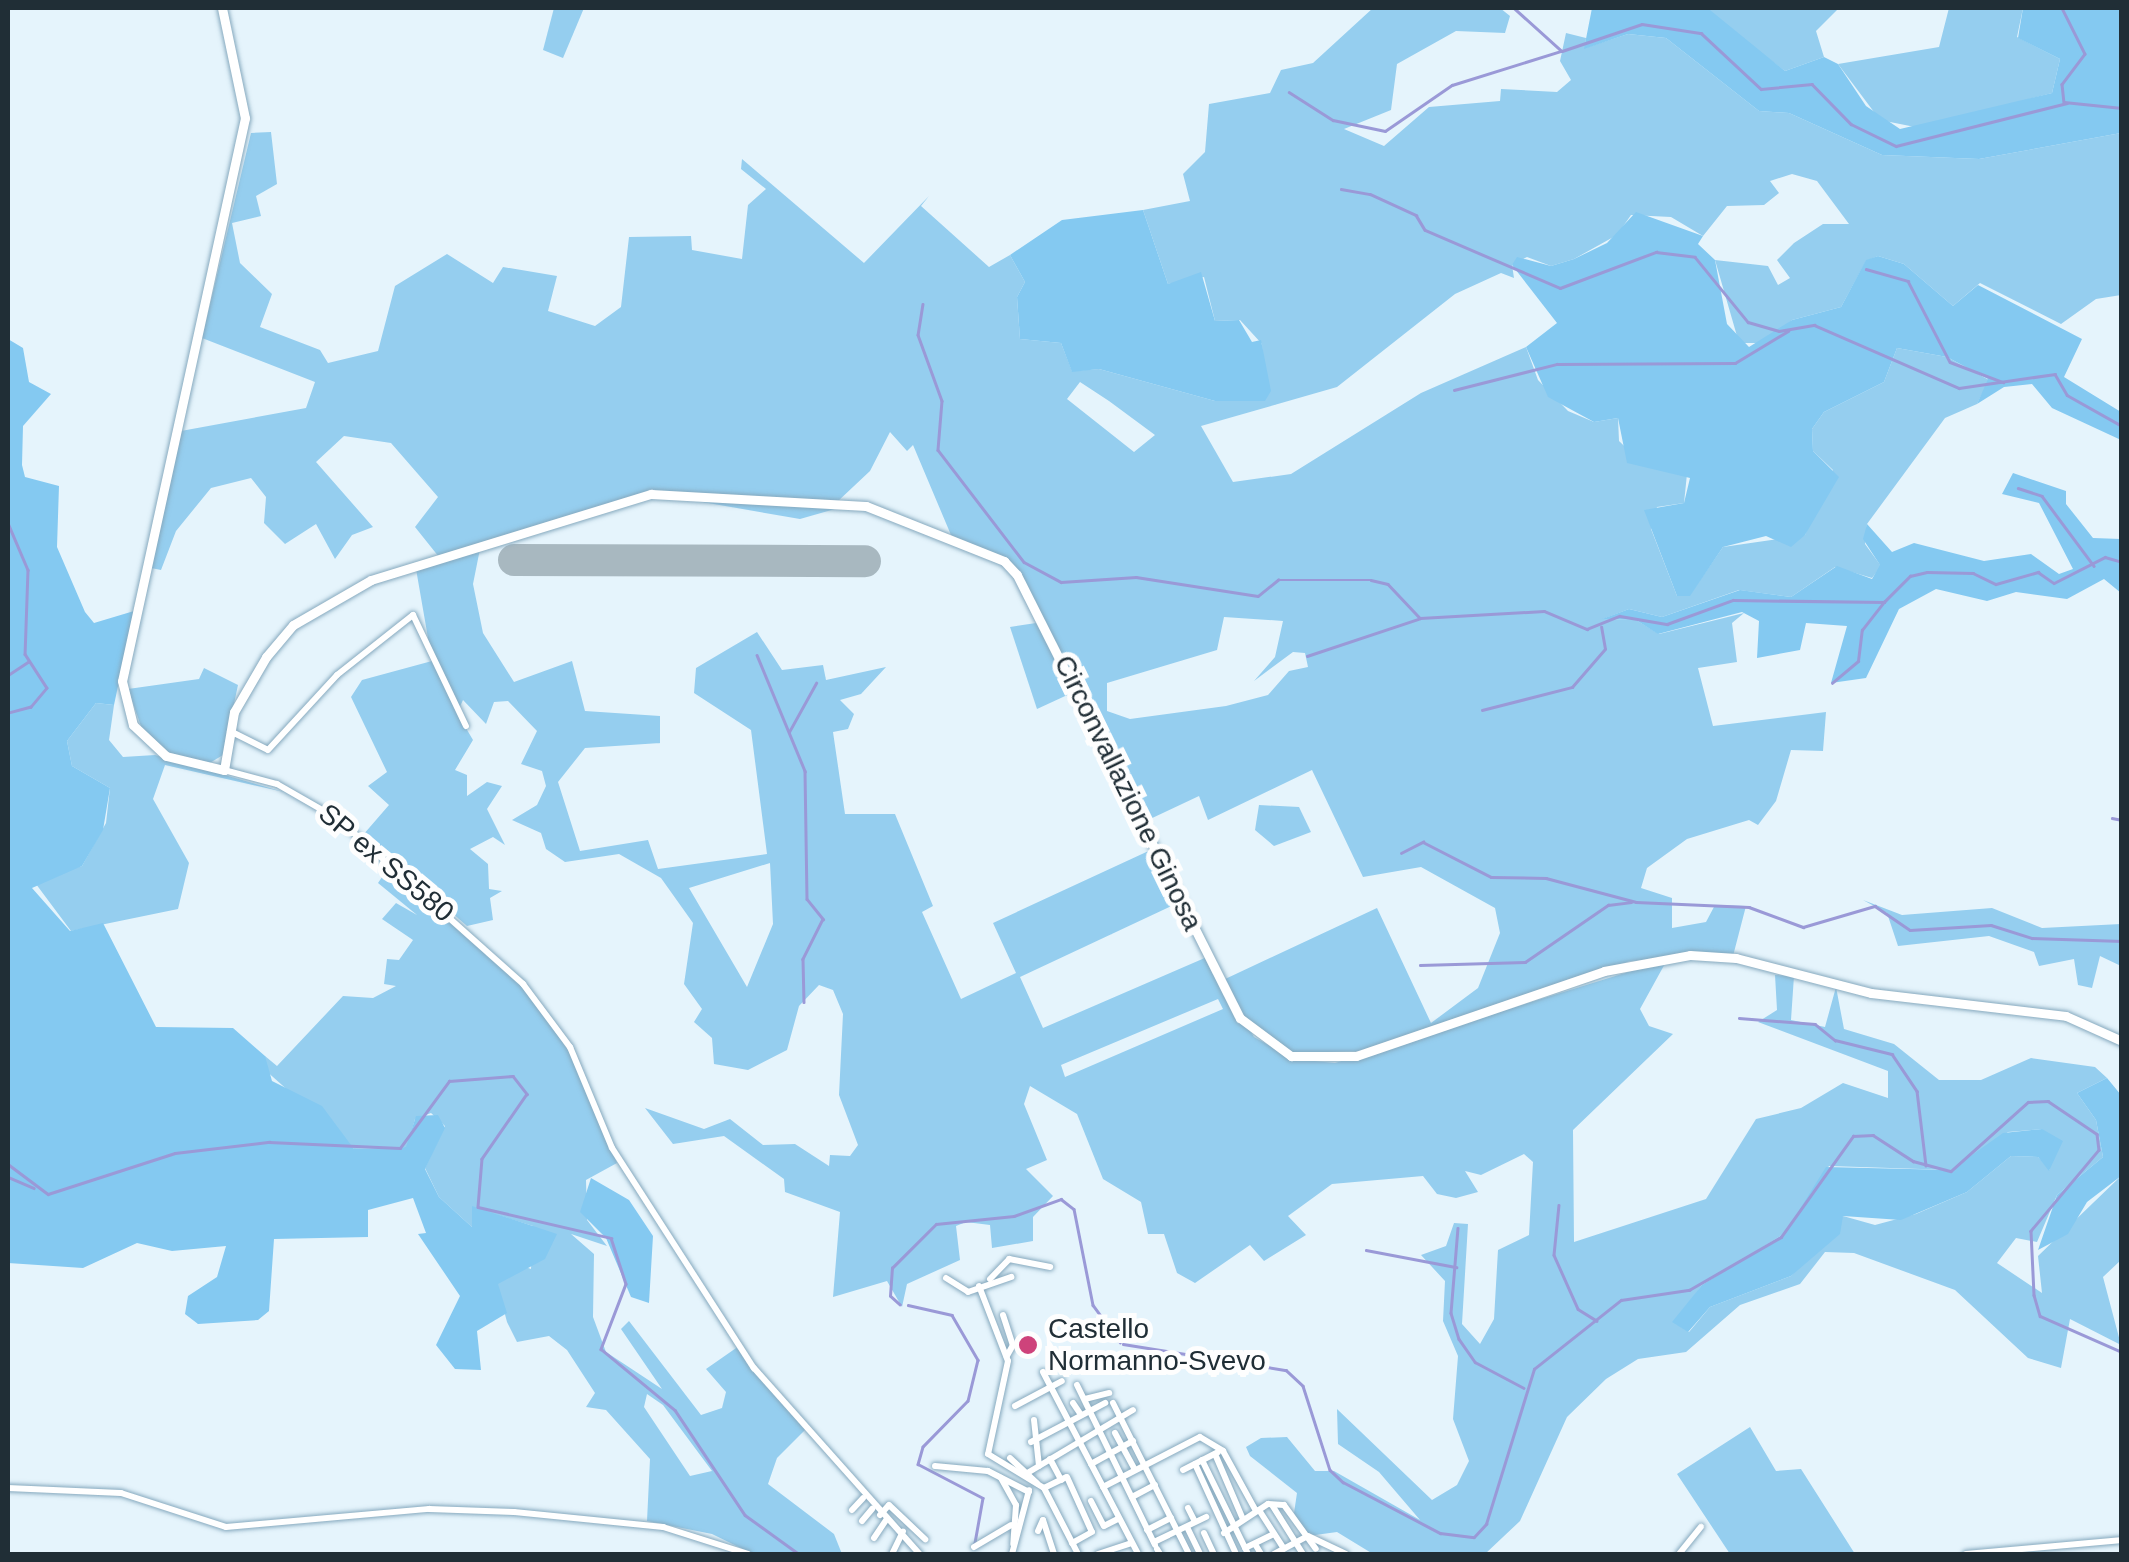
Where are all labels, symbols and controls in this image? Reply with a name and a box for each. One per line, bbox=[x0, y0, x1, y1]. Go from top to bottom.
street label: Circonvallazione Ginosa bbox=[1047, 650, 1209, 936]
street label: SP ex SS580 bbox=[311, 797, 461, 929]
place label: Castello Normanno-Svevo bbox=[1048, 1312, 1266, 1378]
marker: Castello Normanno-Svevo bbox=[1017, 1334, 1039, 1356]

